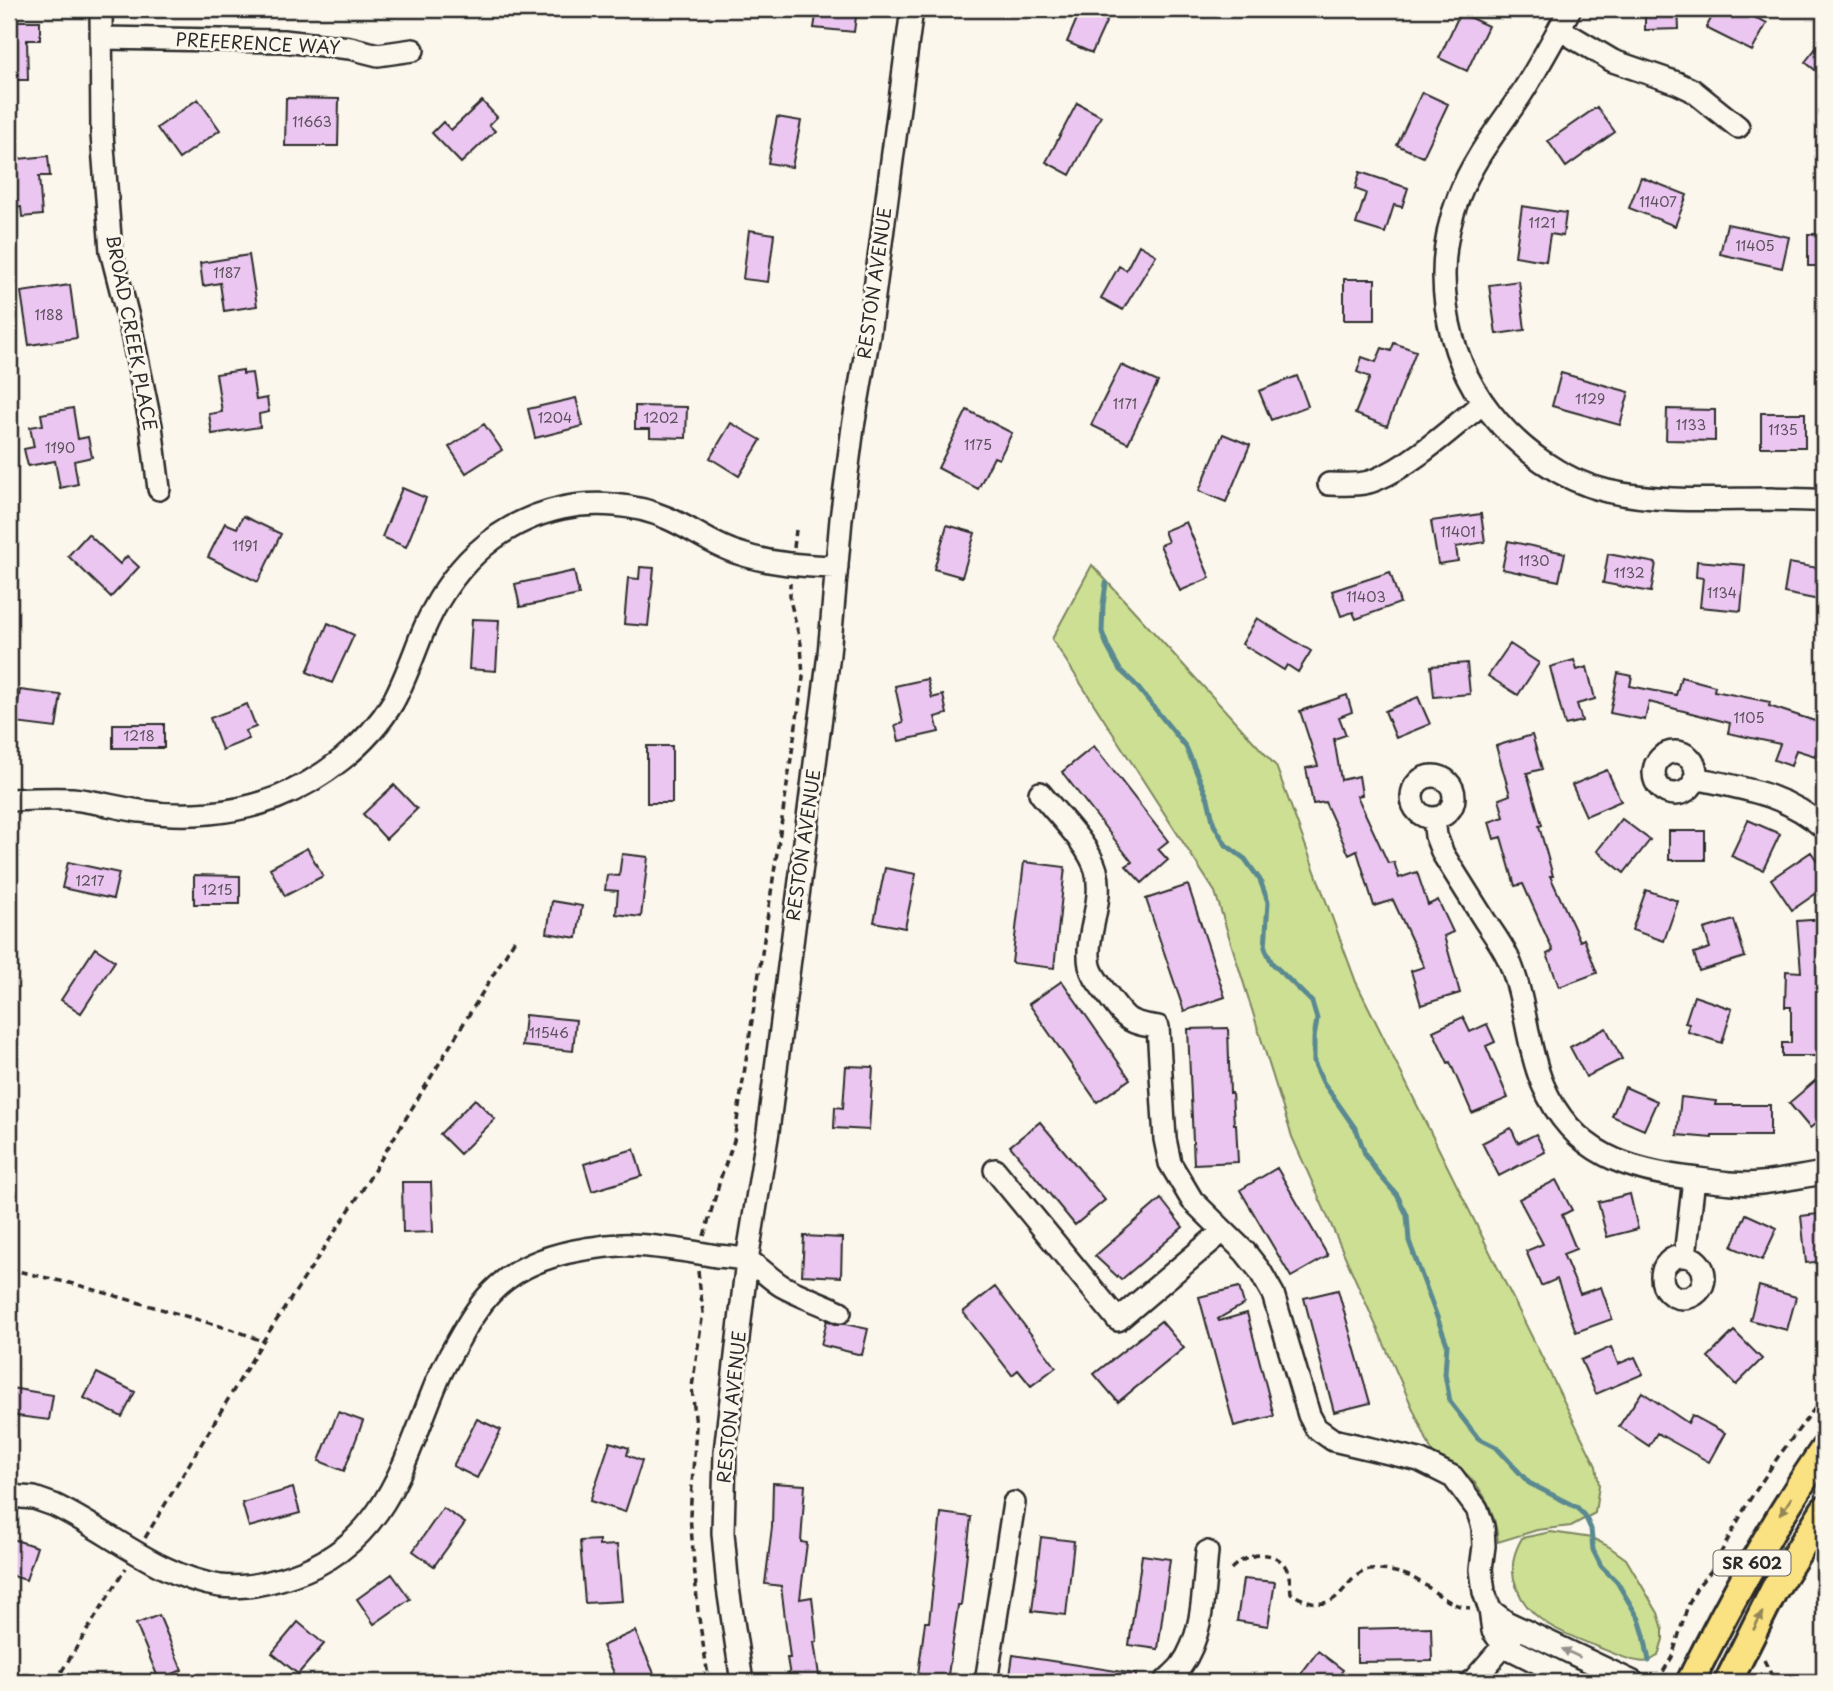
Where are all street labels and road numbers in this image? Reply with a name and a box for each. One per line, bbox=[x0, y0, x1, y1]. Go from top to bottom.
street label: PREFERENCE WAY bbox=[175, 25, 342, 60]
street label: RESTON AVENUE bbox=[849, 205, 898, 360]
street label: BROAD CREEK PLACE bbox=[100, 232, 165, 433]
street label: RESTON AVENUE bbox=[778, 767, 827, 922]
street label: RESTON AVENUE bbox=[709, 1329, 752, 1484]
road number: SR 602 bbox=[1714, 1550, 1790, 1576]

